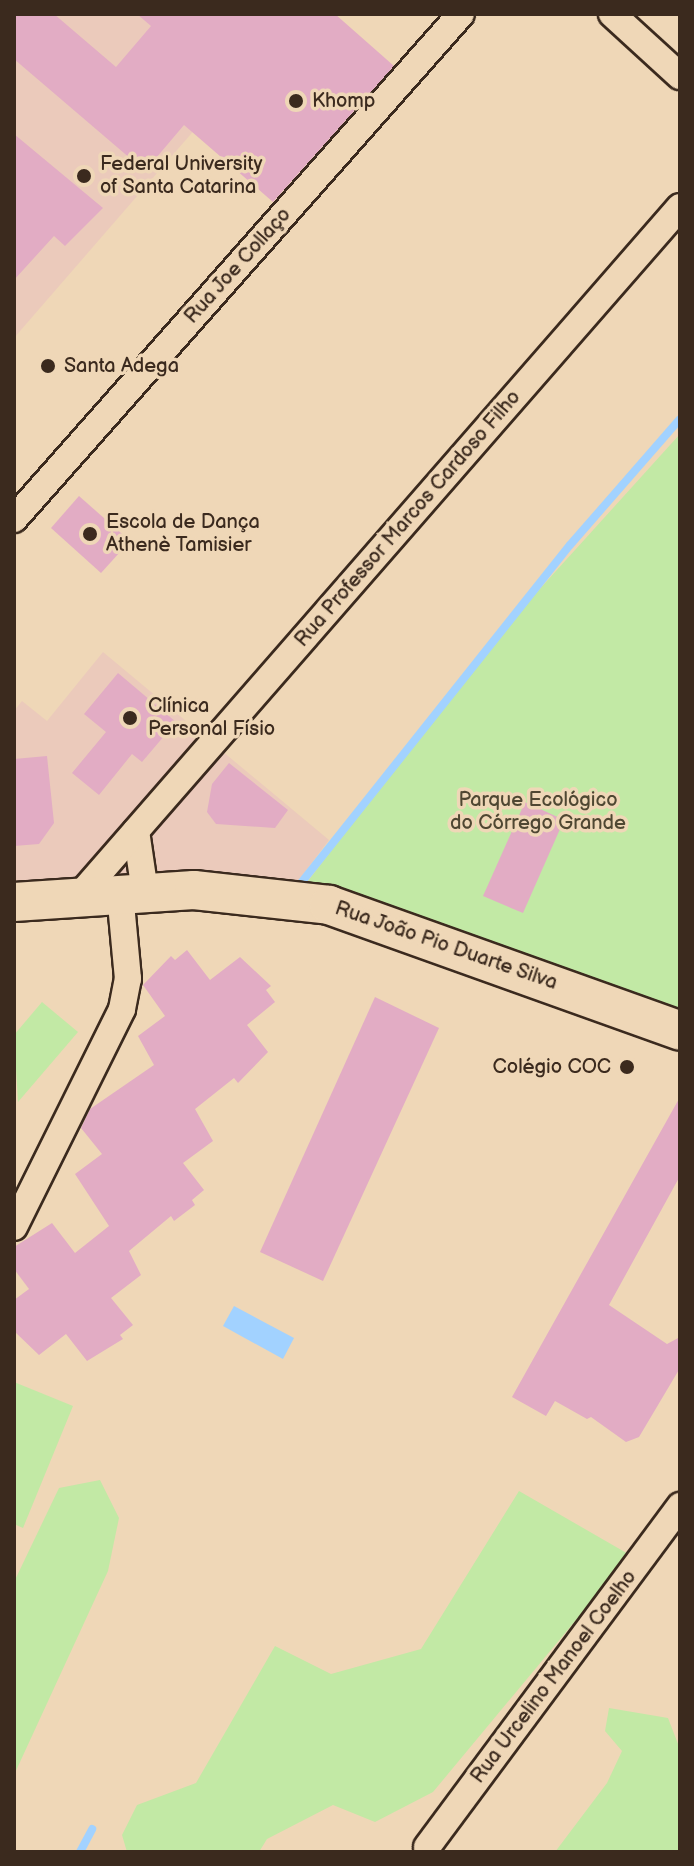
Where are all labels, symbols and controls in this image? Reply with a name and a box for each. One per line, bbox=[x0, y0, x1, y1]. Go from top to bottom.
place label: Khomp bbox=[312, 89, 375, 113]
marker: Khomp bbox=[287, 92, 305, 110]
place label: Federal University of Santa Catarina bbox=[100, 152, 263, 199]
marker: Federal University of Santa Catarina bbox=[75, 167, 93, 185]
street label: Rua Joe Collaço bbox=[179, 203, 297, 329]
place label: Santa Adega bbox=[64, 354, 179, 378]
marker: Santa Adega bbox=[39, 357, 57, 375]
street label: Rua Professor Marcos Cardoso Filho bbox=[290, 386, 526, 652]
place label: Escola de Dança Athenè Tamisier bbox=[106, 510, 260, 557]
marker: Escola de Dança Athenè Tamisier bbox=[81, 525, 99, 543]
place label: Clínica Personal Físio bbox=[148, 694, 275, 741]
marker: Clínica Personal Físio bbox=[119, 707, 141, 729]
park label: Parque Ecológico do Córrego Grande bbox=[450, 789, 626, 836]
street label: Rua João Pio Duarte Silva bbox=[331, 896, 561, 996]
place label: Colégio COC bbox=[493, 1055, 611, 1079]
marker: Colégio COC bbox=[618, 1058, 636, 1076]
street label: Rua Urcelino Manoel Coelho bbox=[466, 1566, 642, 1788]

